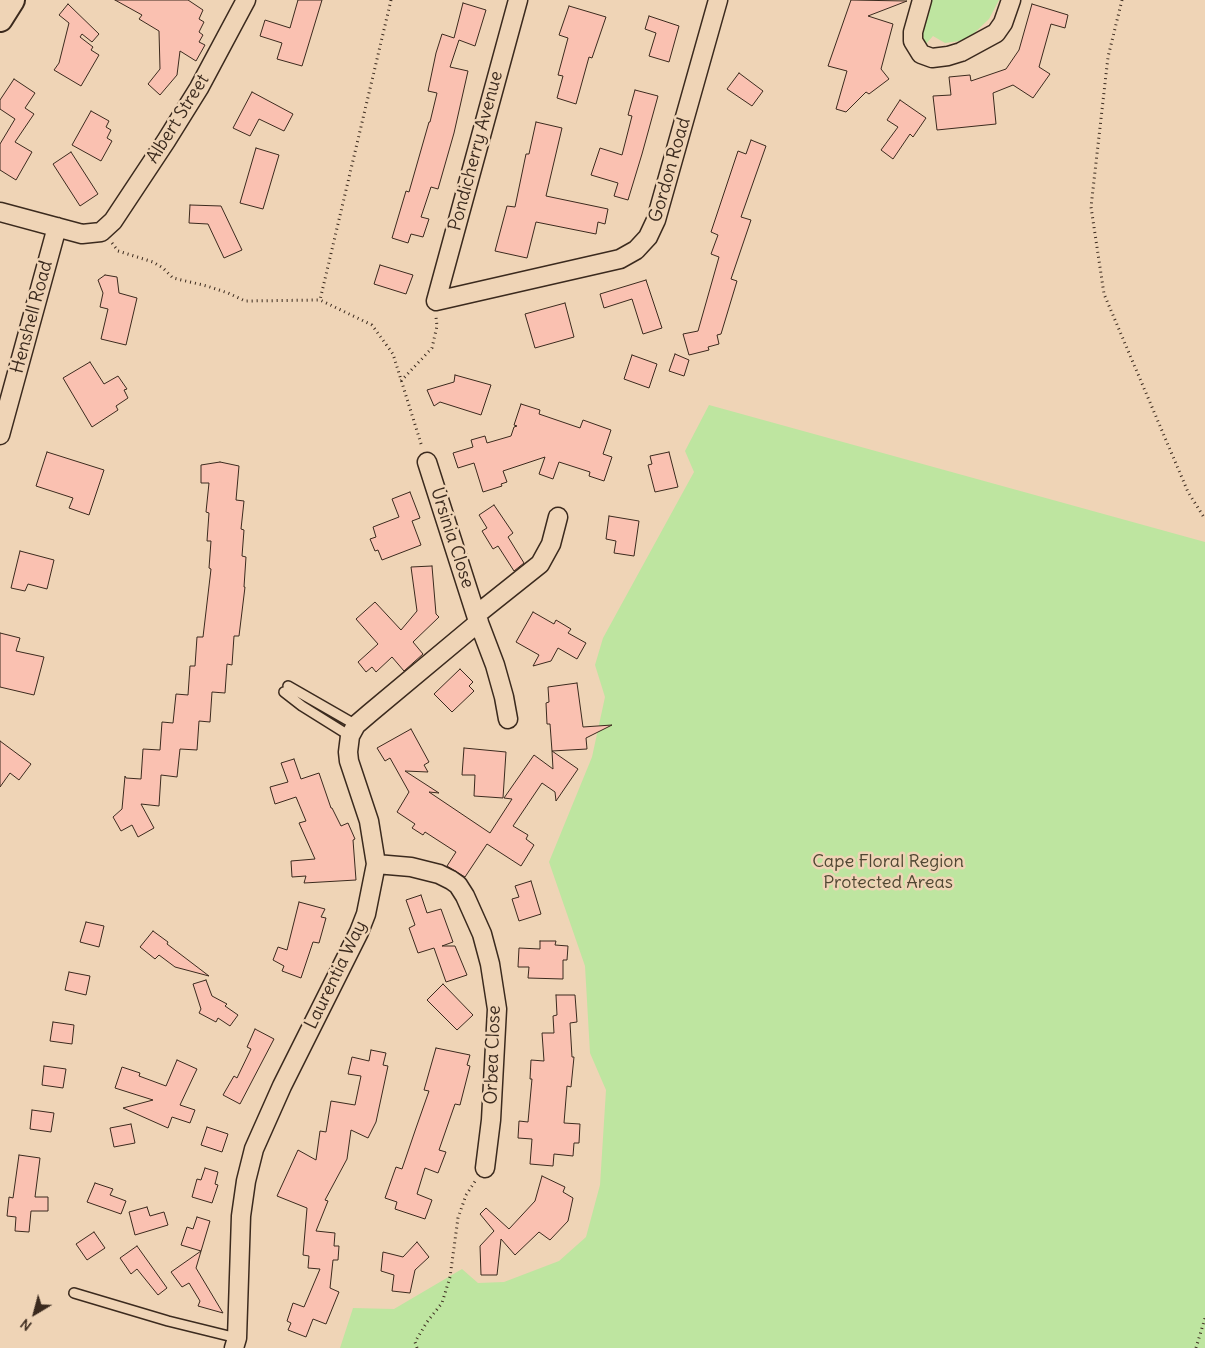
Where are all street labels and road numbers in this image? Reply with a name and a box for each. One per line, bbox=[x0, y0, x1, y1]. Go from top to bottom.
street label: Pondicherry Avenue bbox=[444, 69, 508, 233]
street label: Albert Street bbox=[142, 70, 214, 168]
street label: Gordon Road bbox=[645, 115, 695, 225]
street label: Henshell Road bbox=[7, 258, 57, 376]
street label: Ursinia Close bbox=[426, 485, 478, 591]
street label: Laurentia Way bbox=[300, 917, 372, 1033]
street label: Orbea Close bbox=[480, 1005, 506, 1105]

